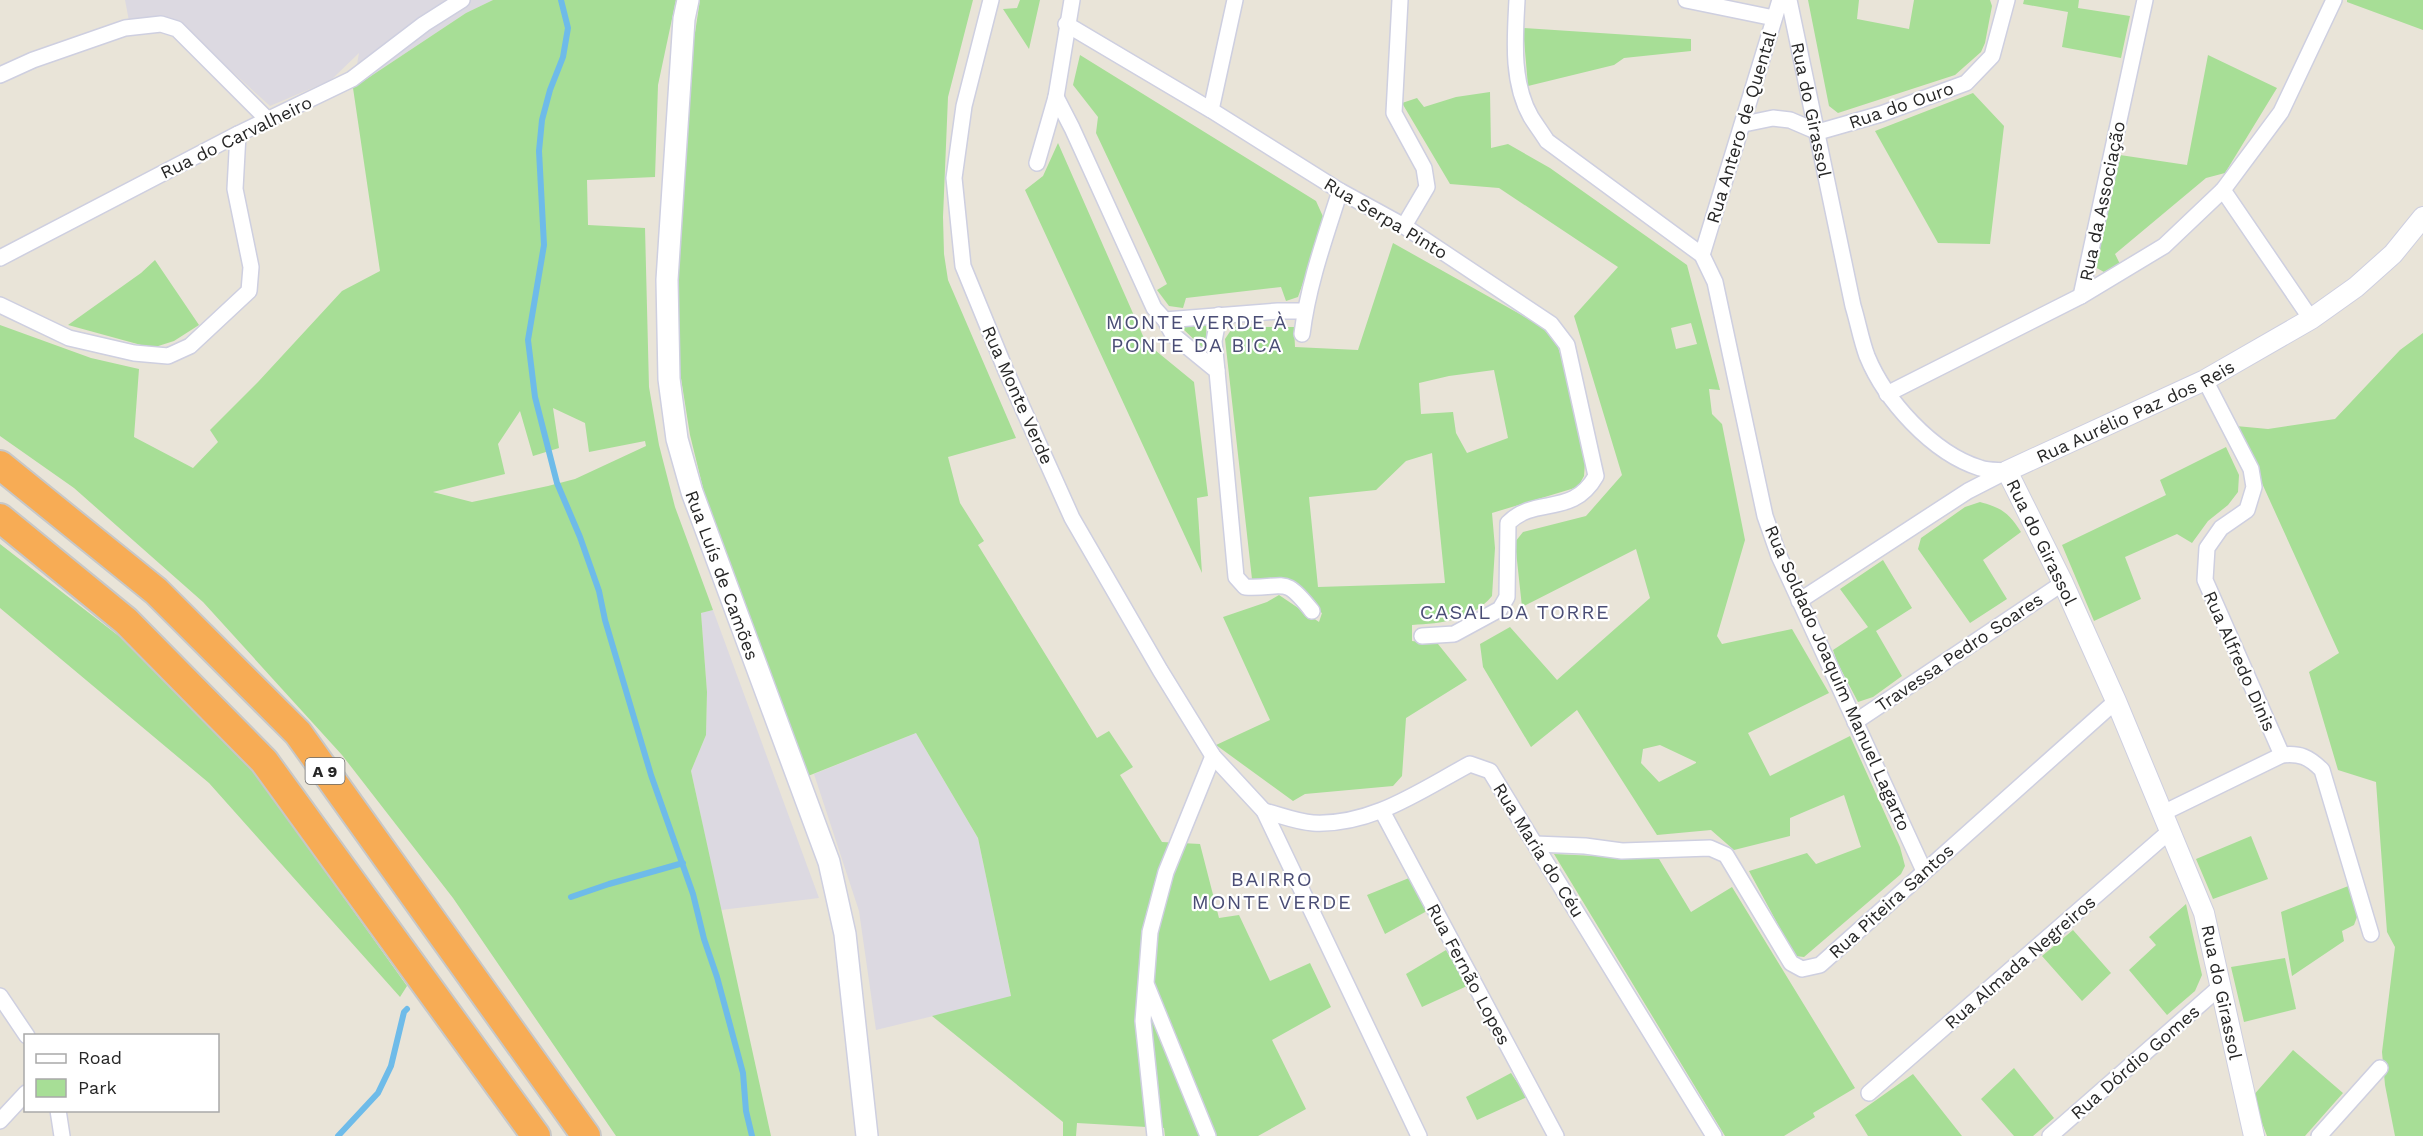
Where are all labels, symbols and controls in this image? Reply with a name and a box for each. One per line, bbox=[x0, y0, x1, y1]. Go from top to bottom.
street label: Rua Antero de Quental bbox=[1702, 28, 1780, 226]
street label: Rua do Girassol bbox=[1788, 40, 1836, 180]
street label: Rua do Ouro bbox=[1846, 77, 1956, 133]
street label: Rua do Carvalheiro bbox=[157, 91, 315, 183]
street label: Rua da Associação bbox=[2075, 119, 2129, 283]
street label: Rua Serpa Pinto bbox=[1320, 173, 1452, 263]
district label: MONTE VERDE À PONTE DA BICA bbox=[1106, 310, 1288, 357]
street label: Rua Monte Verde bbox=[978, 323, 1058, 467]
street label: Rua Aurélio Paz dos Reis bbox=[2033, 355, 2238, 467]
street label: Rua do Girassol bbox=[2002, 476, 2082, 609]
street label: Rua Luís de Camões bbox=[682, 487, 764, 663]
street label: Rua Soldado Joaquim Manuel Lagarto bbox=[1761, 522, 1915, 834]
street label: Travessa Pedro Soares bbox=[1871, 588, 2047, 716]
street label: Rua Alfredo Dinis bbox=[2200, 588, 2280, 734]
district label: CASAL DA TORRE bbox=[1420, 600, 1610, 624]
road number: A 9 bbox=[306, 758, 344, 784]
street label: Rua Maria do Céu bbox=[1489, 779, 1589, 921]
street label: Rua Piteira Santos bbox=[1824, 839, 1958, 963]
district label: BAIRRO MONTE VERDE bbox=[1192, 867, 1352, 914]
street label: Rua Almada Negreiros bbox=[1940, 891, 2100, 1033]
street label: Rua Fernão Lopes bbox=[1423, 900, 1515, 1048]
street label: Rua do Girassol bbox=[2197, 923, 2247, 1062]
street label: Rua Dórdio Gomes bbox=[2066, 1000, 2204, 1124]
legend bbox=[24, 1034, 219, 1112]
text: Road bbox=[78, 1047, 122, 1068]
text: Park bbox=[78, 1077, 117, 1098]

